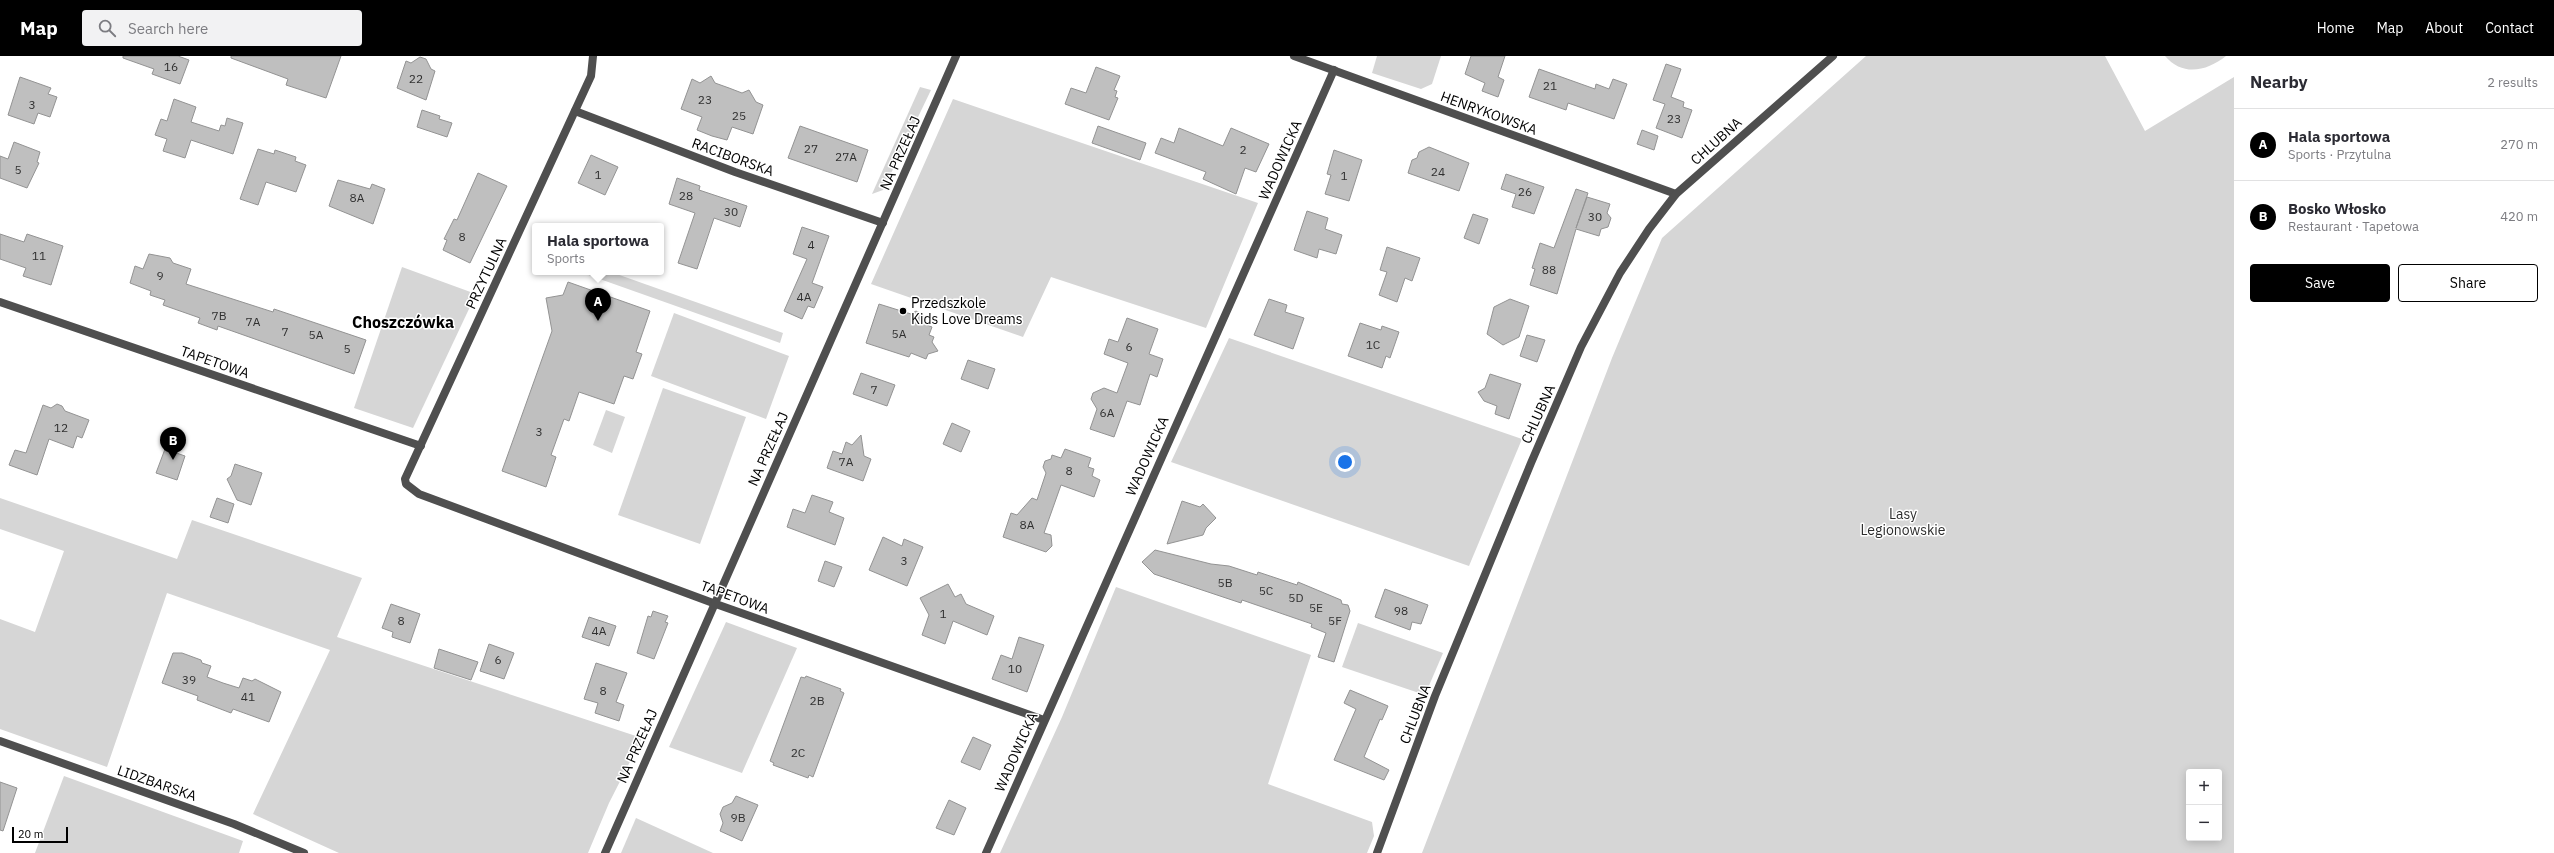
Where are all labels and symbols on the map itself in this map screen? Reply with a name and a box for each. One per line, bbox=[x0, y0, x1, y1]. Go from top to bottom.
house number: 16 bbox=[164, 59, 178, 74]
house number: 22 bbox=[409, 71, 423, 86]
house number: 21 bbox=[1543, 78, 1557, 93]
street label: HENRYKOWSKA bbox=[1438, 87, 1540, 139]
house number: 23 bbox=[698, 92, 712, 107]
house number: 3 bbox=[28, 97, 36, 112]
house number: 25 bbox=[732, 108, 746, 123]
house number: 23 bbox=[1667, 111, 1681, 126]
street label: NA PRZEŁAJ bbox=[876, 113, 924, 193]
street label: CHLUBNA bbox=[1687, 113, 1745, 169]
street label: WADOWICKA bbox=[1254, 117, 1306, 203]
street label: RACIBORSKA bbox=[690, 134, 777, 180]
house number: 27 bbox=[804, 141, 818, 156]
house number: 2 bbox=[1239, 142, 1247, 157]
house number: 27A bbox=[835, 149, 857, 164]
house number: 5 bbox=[14, 162, 22, 177]
house number: 24 bbox=[1431, 164, 1445, 179]
house number: 1 bbox=[594, 167, 602, 182]
house number: 1 bbox=[1340, 168, 1348, 183]
house number: 26 bbox=[1518, 184, 1532, 199]
house number: 28 bbox=[679, 188, 693, 203]
house number: 8A bbox=[350, 190, 365, 205]
house number: 30 bbox=[724, 204, 738, 219]
house number: 30 bbox=[1588, 209, 1602, 224]
house number: 8 bbox=[458, 229, 466, 244]
street label: PRZYTULNA bbox=[462, 234, 511, 312]
house number: 4 bbox=[807, 237, 815, 252]
house number: 11 bbox=[32, 248, 46, 263]
house number: 88 bbox=[1542, 262, 1556, 277]
house number: 9 bbox=[156, 268, 164, 283]
pin: A bbox=[585, 288, 611, 321]
house number: 4A bbox=[797, 289, 812, 304]
place label: Przedszkole Kids Love Dreams bbox=[911, 294, 1023, 328]
marker: Przedszkole Kids Love Dreams bbox=[898, 306, 908, 316]
house number: 7B bbox=[211, 308, 227, 323]
district label: Choszczówka bbox=[352, 312, 454, 332]
house number: 7A bbox=[246, 314, 261, 329]
house number: 7 bbox=[281, 324, 289, 339]
house number: 5A bbox=[892, 326, 907, 341]
house number: 5A bbox=[309, 327, 324, 342]
house number: 1C bbox=[1366, 337, 1381, 352]
house number: 6 bbox=[1125, 339, 1133, 354]
house number: 5 bbox=[343, 341, 351, 356]
street label: TAPETOWA bbox=[178, 342, 252, 382]
house number: 7 bbox=[870, 382, 878, 397]
street label: CHLUBNA bbox=[1517, 382, 1559, 446]
house number: 6A bbox=[1100, 405, 1115, 420]
street label: NA PRZEŁAJ bbox=[744, 409, 792, 489]
street label: WADOWICKA bbox=[1121, 413, 1173, 499]
house number: 12 bbox=[54, 420, 68, 435]
house number: 3 bbox=[535, 424, 543, 439]
pin: B bbox=[160, 427, 186, 460]
your location bbox=[1335, 452, 1355, 472]
house number: 7A bbox=[839, 454, 854, 469]
house number: 8 bbox=[1065, 463, 1073, 478]
park label: Lasy Legionowskie bbox=[1860, 505, 1946, 539]
house number: 8A bbox=[1020, 517, 1035, 532]
house number: 3 bbox=[900, 553, 908, 568]
house number: 5B bbox=[1217, 575, 1233, 590]
street label: TAPETOWA bbox=[698, 576, 772, 618]
house number: 5C bbox=[1259, 583, 1274, 598]
house number: 5D bbox=[1288, 590, 1304, 605]
house number: 5E bbox=[1309, 600, 1323, 615]
house number: 98 bbox=[1394, 603, 1408, 618]
house number: 1 bbox=[939, 606, 947, 621]
house number: 8 bbox=[397, 613, 405, 628]
house number: 5F bbox=[1328, 613, 1342, 628]
house number: 4A bbox=[592, 623, 607, 638]
house number: 6 bbox=[494, 652, 502, 667]
house number: 10 bbox=[1008, 661, 1022, 676]
house number: 39 bbox=[182, 672, 196, 687]
street label: CHLUBNA bbox=[1395, 681, 1435, 747]
house number: 8 bbox=[599, 683, 607, 698]
house number: 41 bbox=[241, 689, 255, 704]
house number: 2B bbox=[809, 693, 825, 708]
street label: NA PRZEŁAJ bbox=[613, 706, 661, 786]
street label: WADOWICKA bbox=[990, 709, 1042, 795]
house number: 2C bbox=[791, 745, 806, 760]
street label: LIDZBARSKA bbox=[115, 761, 199, 805]
house number: 9B bbox=[730, 810, 746, 825]
scale bar bbox=[12, 825, 68, 844]

